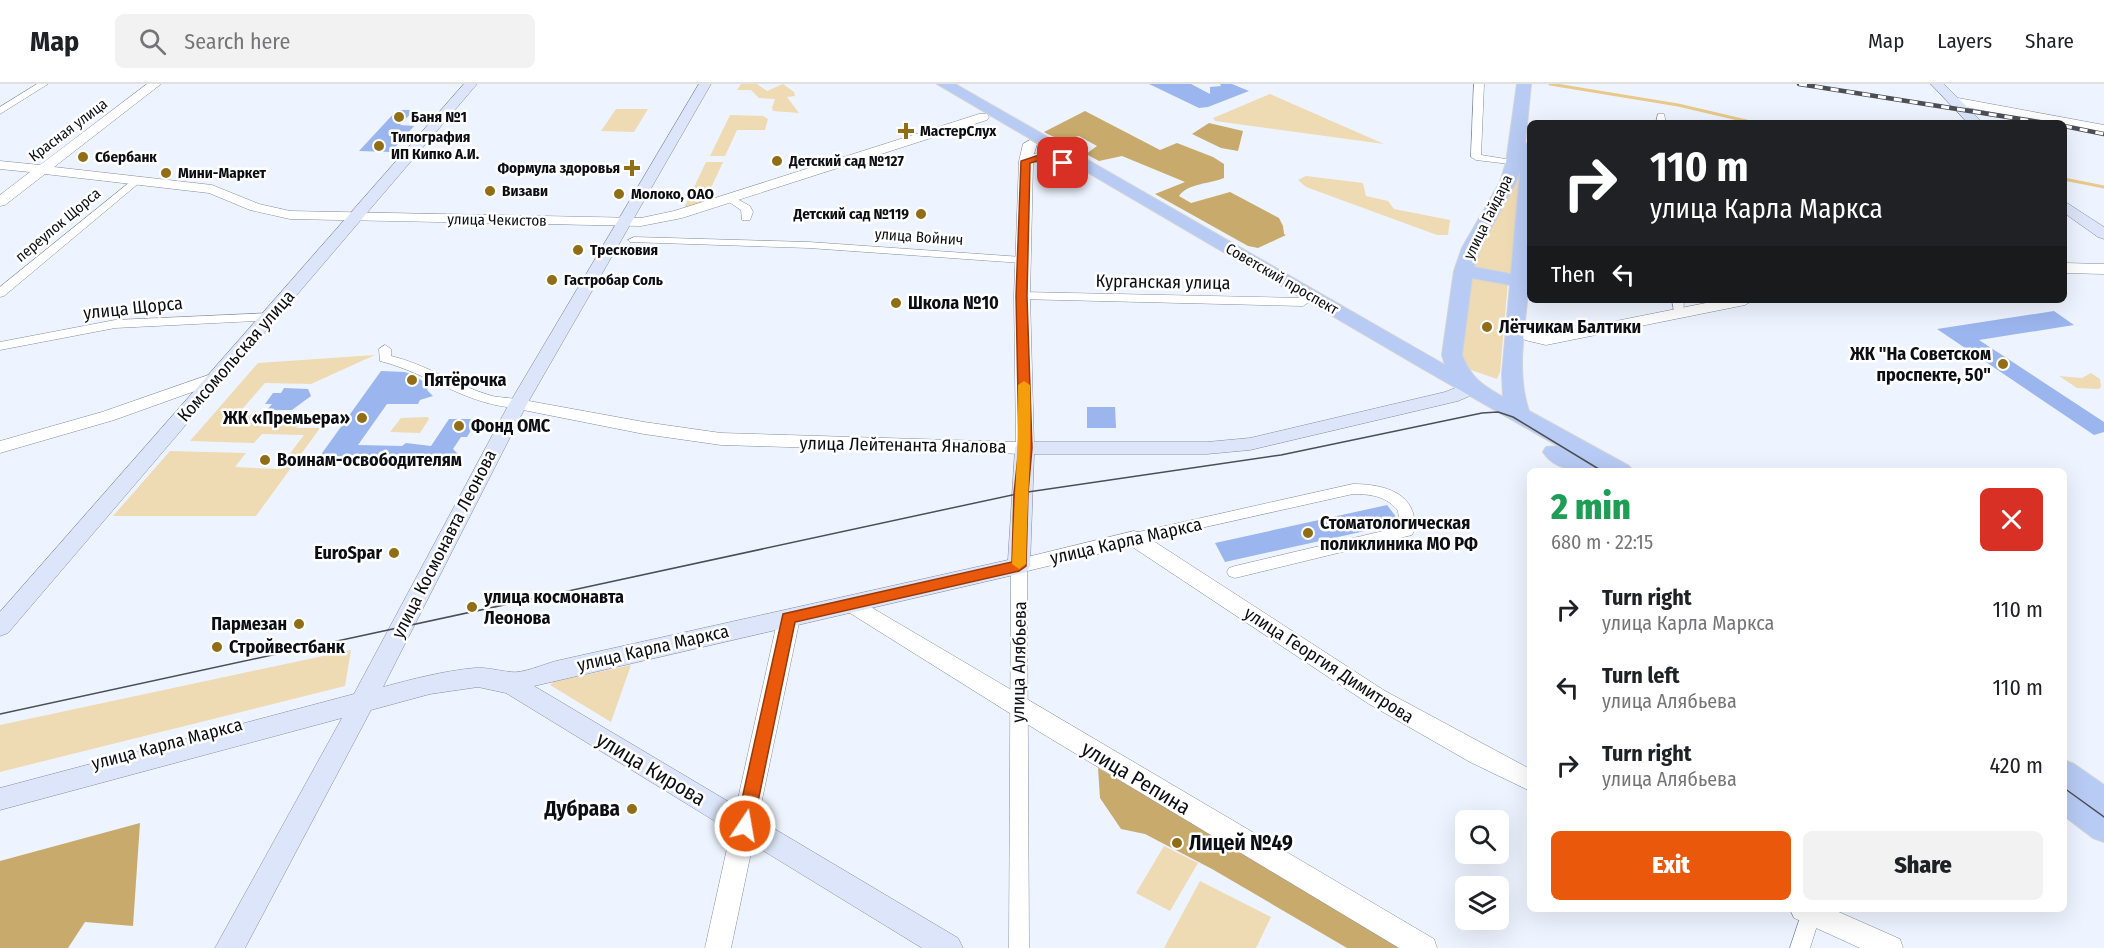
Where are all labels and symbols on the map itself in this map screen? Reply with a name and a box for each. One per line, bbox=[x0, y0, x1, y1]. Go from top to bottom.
street label: Красная улица bbox=[25, 95, 111, 165]
place label: Баня №1 bbox=[411, 108, 467, 126]
marker: Баня №1 bbox=[392, 110, 406, 124]
marker: МастерСлух bbox=[897, 122, 915, 140]
place label: МастерСлух bbox=[920, 122, 997, 140]
place label: Типография ИП Кипко А.И. bbox=[391, 128, 480, 163]
pin bbox=[1037, 137, 1088, 188]
marker: Типография ИП Кипко А.И. bbox=[372, 139, 386, 153]
place label: Сбербанк bbox=[95, 148, 157, 166]
marker: Сбербанк bbox=[76, 150, 90, 164]
place label: Детский сад №127 bbox=[788, 152, 904, 170]
marker: Детский сад №127 bbox=[770, 154, 784, 168]
place label: Формула здоровья bbox=[497, 159, 620, 177]
marker: Формула здоровья bbox=[625, 161, 639, 175]
place label: Мини-Маркет bbox=[178, 164, 266, 182]
marker: Мини-Маркет bbox=[159, 166, 173, 180]
street label: улица Гайдара bbox=[1460, 172, 1516, 262]
place label: Визави bbox=[502, 182, 548, 200]
street label: переулок Щорса bbox=[12, 184, 104, 266]
marker: Визави bbox=[483, 184, 497, 198]
place label: Молоко, ОАО bbox=[631, 185, 714, 203]
marker: Молоко, ОАО bbox=[612, 187, 626, 201]
place label: Детский сад №119 bbox=[793, 205, 909, 223]
marker: Детский сад №119 bbox=[914, 207, 928, 221]
street label: улица Чекистов bbox=[447, 210, 547, 230]
street label: улица Войнич bbox=[874, 225, 964, 249]
street label: Советский проспект bbox=[1222, 239, 1342, 319]
place label: Тресковия bbox=[590, 241, 658, 259]
marker: Тресковия bbox=[571, 243, 585, 257]
street label: Курганская улица bbox=[1095, 270, 1231, 294]
place label: Гастробар Соль bbox=[564, 271, 663, 289]
marker: Гастробар Соль bbox=[545, 273, 559, 287]
street label: Комсомольская улица bbox=[173, 285, 299, 426]
street label: улица Щорса bbox=[82, 292, 184, 324]
place label: Школа №10 bbox=[908, 292, 999, 314]
marker: Школа №10 bbox=[889, 296, 903, 310]
place label: Лётчикам Балтики bbox=[1499, 316, 1641, 338]
marker: Лётчикам Балтики bbox=[1480, 320, 1494, 334]
place label: ЖК "На Советском проспекте, 50" bbox=[1849, 343, 1991, 386]
marker: ЖК "На Советском проспекте, 50" bbox=[1996, 357, 2010, 371]
place label: Пятёрочка bbox=[424, 369, 506, 391]
marker: Пятёрочка bbox=[405, 373, 419, 387]
place label: ЖК «Премьера» bbox=[222, 407, 350, 429]
marker: ЖК «Премьера» bbox=[355, 411, 369, 425]
place label: Фонд ОМС bbox=[471, 415, 551, 437]
marker: Фонд ОМС bbox=[452, 419, 466, 433]
street label: улица Лейтенанта Яналова bbox=[800, 432, 1007, 458]
street label: улица Космонавта Леонова bbox=[387, 446, 501, 642]
place label: Воинам-освободителям bbox=[277, 449, 462, 471]
marker: Воинам-освободителям bbox=[258, 453, 272, 467]
place label: Стоматологическая поликлиника МО РФ bbox=[1320, 512, 1478, 555]
street label: улица Карла Маркса bbox=[1048, 513, 1204, 569]
marker: Стоматологическая поликлиника МО РФ bbox=[1301, 526, 1315, 540]
place label: EuroSpar bbox=[314, 542, 382, 564]
marker: EuroSpar bbox=[387, 546, 401, 560]
place label: улица космонавта Леонова bbox=[483, 586, 624, 629]
marker: улица космонавта Леонова bbox=[465, 600, 479, 614]
street label: улица Алябьева bbox=[1007, 601, 1031, 723]
street label: улица Георгия Димитрова bbox=[1240, 602, 1418, 728]
place label: Пармезан bbox=[211, 613, 287, 635]
marker: Пармезан bbox=[292, 617, 306, 631]
street label: улица Карла Маркса bbox=[575, 620, 731, 676]
place label: Стройвестбанк bbox=[229, 636, 346, 658]
marker: Стройвестбанк bbox=[210, 640, 224, 654]
street label: улица Карла Маркса bbox=[89, 713, 245, 775]
street label: улица Кирова bbox=[592, 726, 710, 812]
street label: улица Репина bbox=[1077, 735, 1195, 821]
position arrow bbox=[713, 794, 777, 858]
place label: Дубрава bbox=[543, 796, 620, 822]
marker: Дубрава bbox=[625, 802, 639, 816]
place label: Лицей №49 bbox=[1189, 830, 1293, 856]
marker: Лицей №49 bbox=[1170, 836, 1184, 850]

